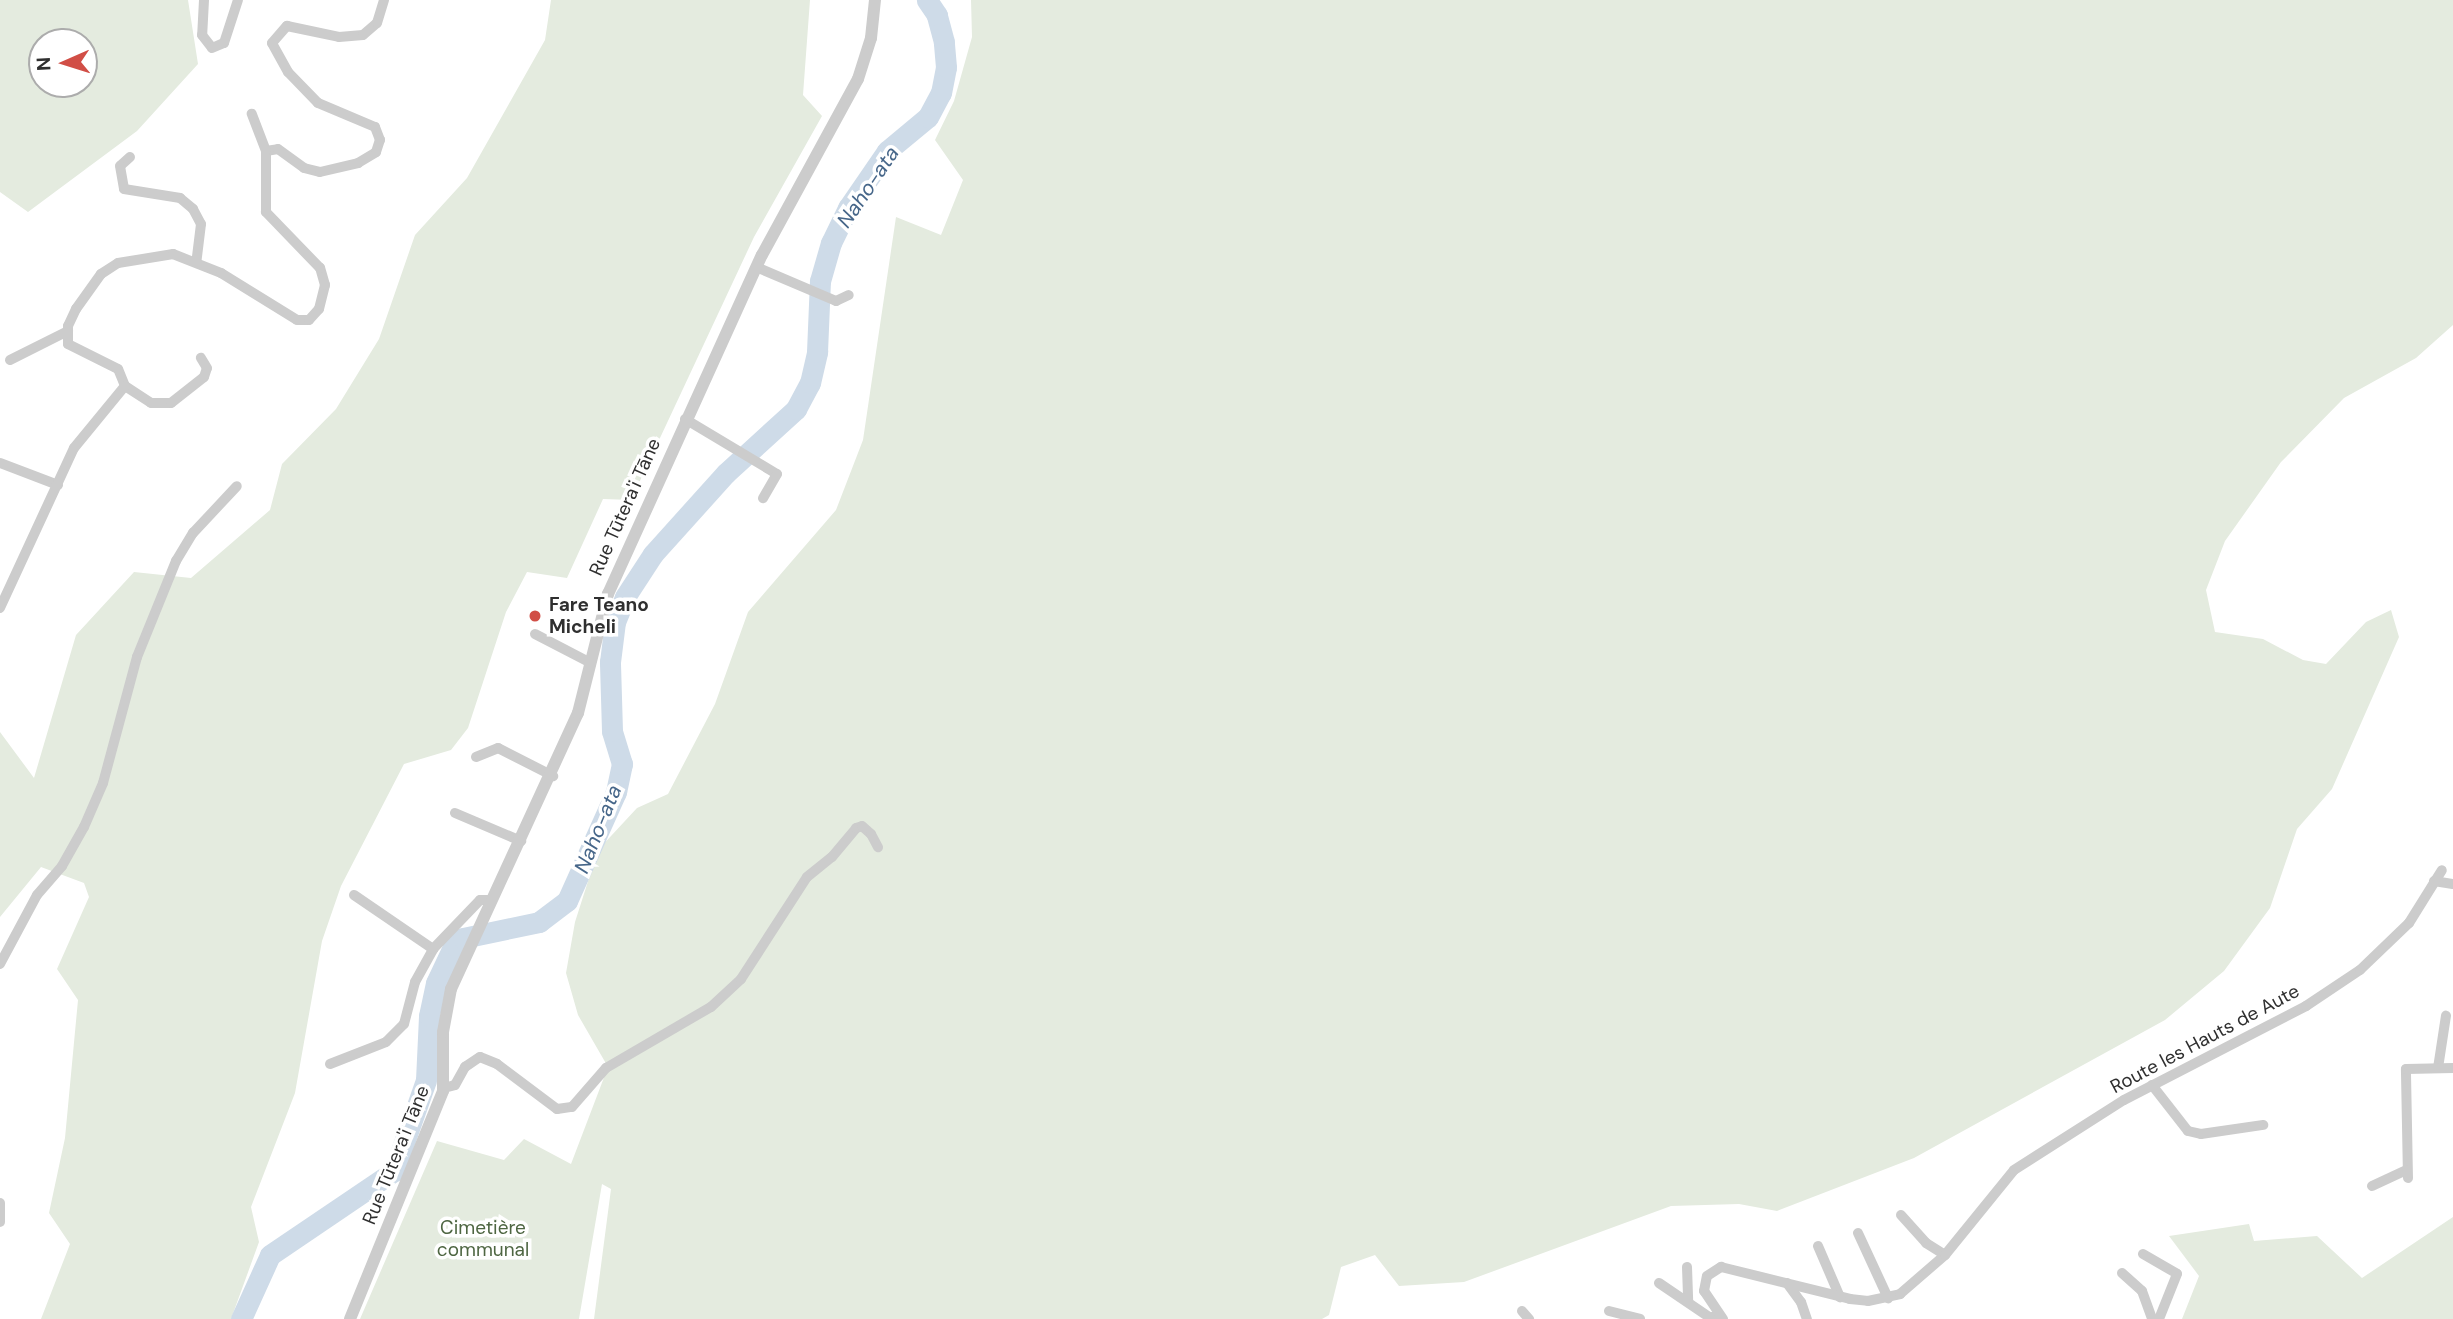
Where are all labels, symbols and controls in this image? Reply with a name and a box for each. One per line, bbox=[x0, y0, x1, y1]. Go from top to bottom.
north arrow bbox=[28, 28, 98, 98]
text: N bbox=[31, 56, 56, 72]
water label: Naho-ata bbox=[832, 141, 904, 233]
street label: Rue Tūtera'i Tāne bbox=[585, 435, 665, 579]
place label: Fare Teano Micheli bbox=[549, 594, 649, 638]
marker: Fare Teano Micheli bbox=[527, 608, 543, 624]
water label: Naho-ata bbox=[569, 781, 627, 877]
street label: Route les Hauts de Aute bbox=[2107, 979, 2303, 1099]
street label: Rue Tūtera'i Tāne bbox=[358, 1082, 434, 1228]
park label: Cimetière communal bbox=[437, 1217, 529, 1261]

